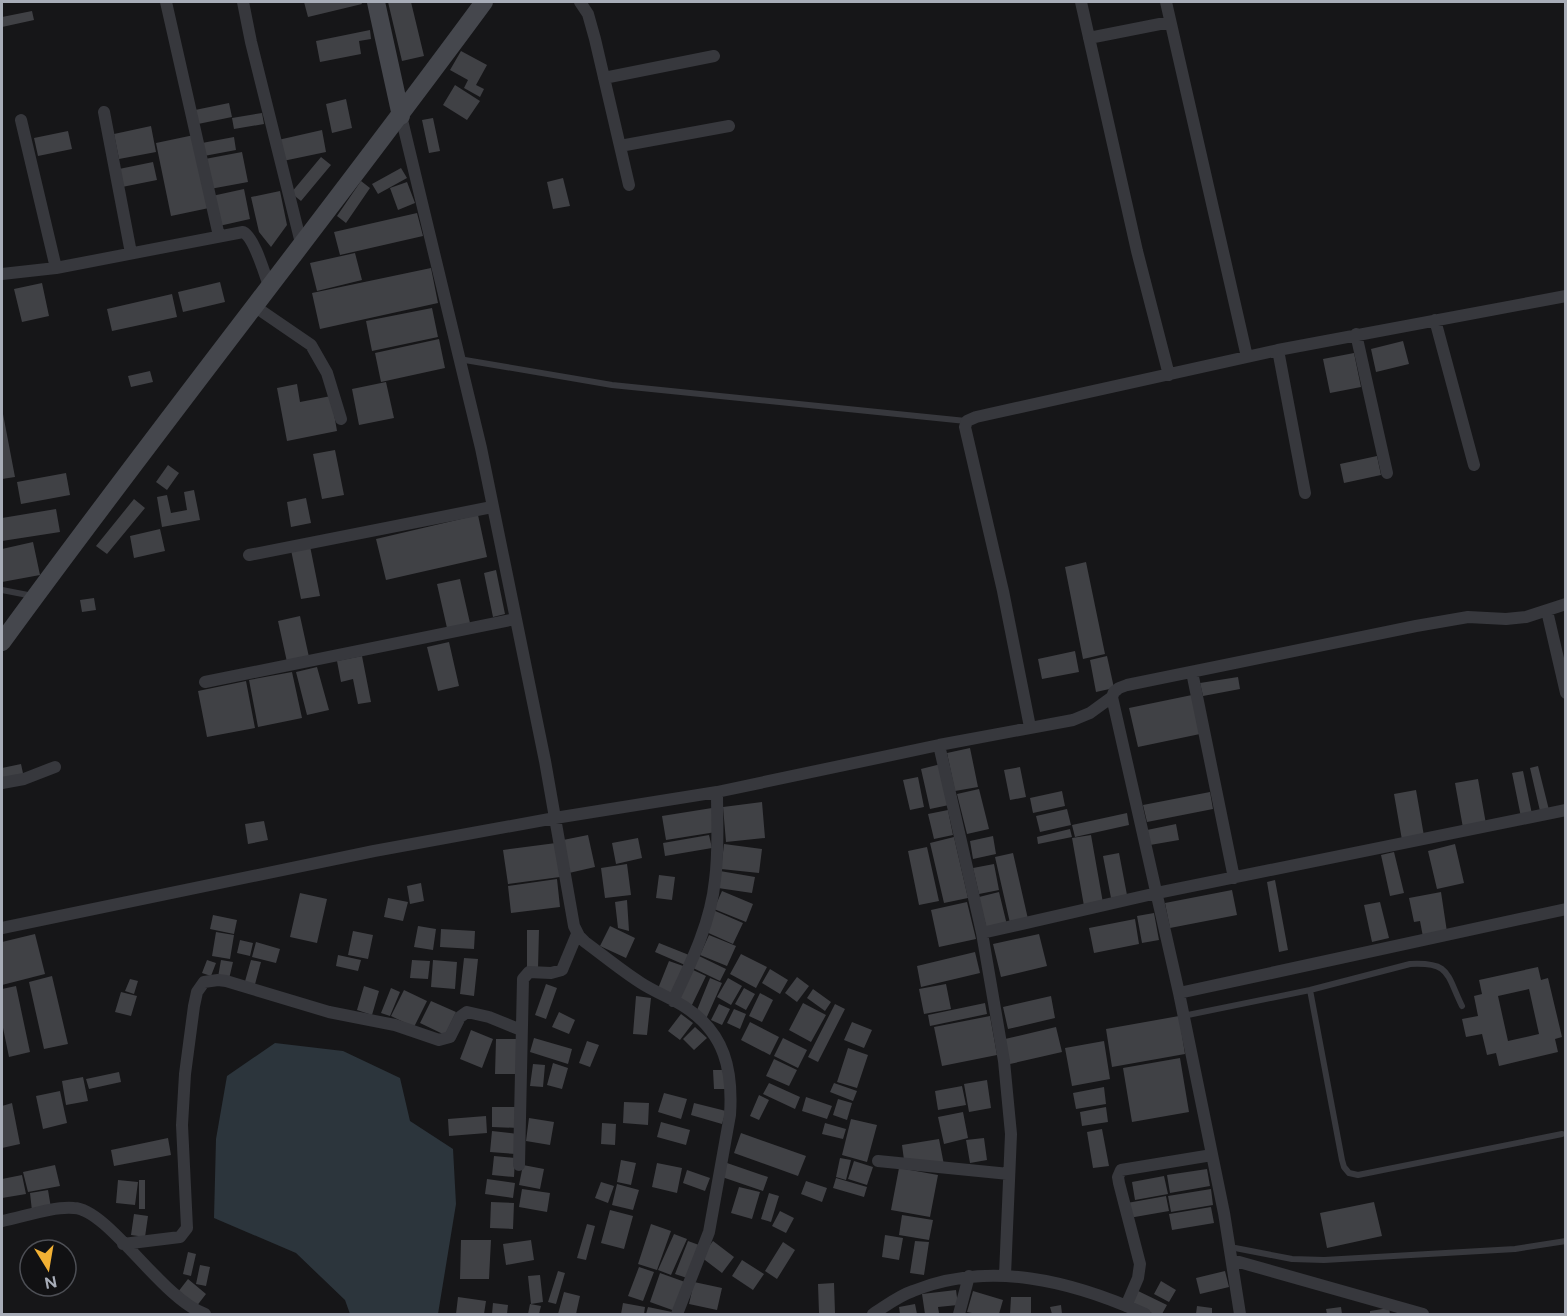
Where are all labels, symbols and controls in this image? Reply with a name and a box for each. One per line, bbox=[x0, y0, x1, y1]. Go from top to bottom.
north arrow bbox=[18, 1238, 78, 1298]
text: N bbox=[43, 1272, 59, 1293]

